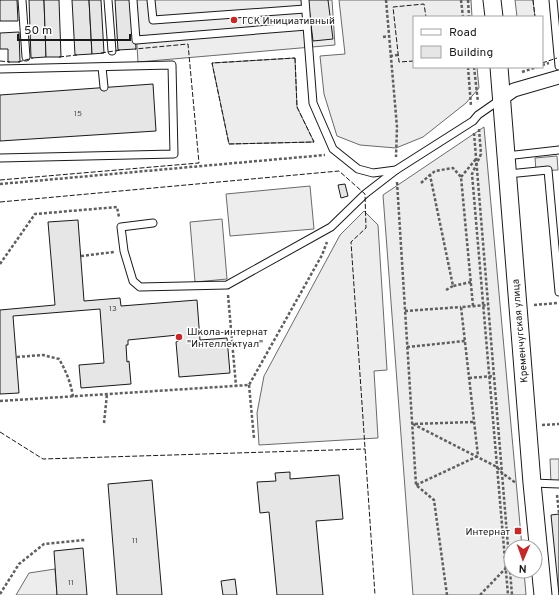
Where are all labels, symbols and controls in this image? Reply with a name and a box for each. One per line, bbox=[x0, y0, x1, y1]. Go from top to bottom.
marker: ГСК Инициативный bbox=[229, 15, 239, 25]
place label: ГСК Инициативный bbox=[242, 15, 335, 28]
scale bar bbox=[18, 16, 130, 42]
legend bbox=[413, 16, 543, 68]
text: 50 m bbox=[24, 23, 52, 39]
text: Road bbox=[449, 25, 477, 41]
text: Building bbox=[449, 45, 493, 61]
house number: 15 bbox=[74, 109, 82, 119]
street label: Кременчугская улица bbox=[509, 278, 532, 383]
house number: 13 bbox=[109, 304, 117, 314]
place label: Школа-интернат "Интеллектуал" bbox=[187, 326, 268, 351]
marker: Школа-интернат "Интеллектуал" bbox=[174, 332, 184, 342]
place label: Интернат bbox=[465, 526, 510, 539]
marker: Интернат bbox=[513, 526, 523, 536]
house number: 11 bbox=[132, 536, 138, 546]
north arrow bbox=[503, 539, 543, 579]
text: N bbox=[518, 561, 527, 575]
house number: 11 bbox=[68, 578, 74, 588]

